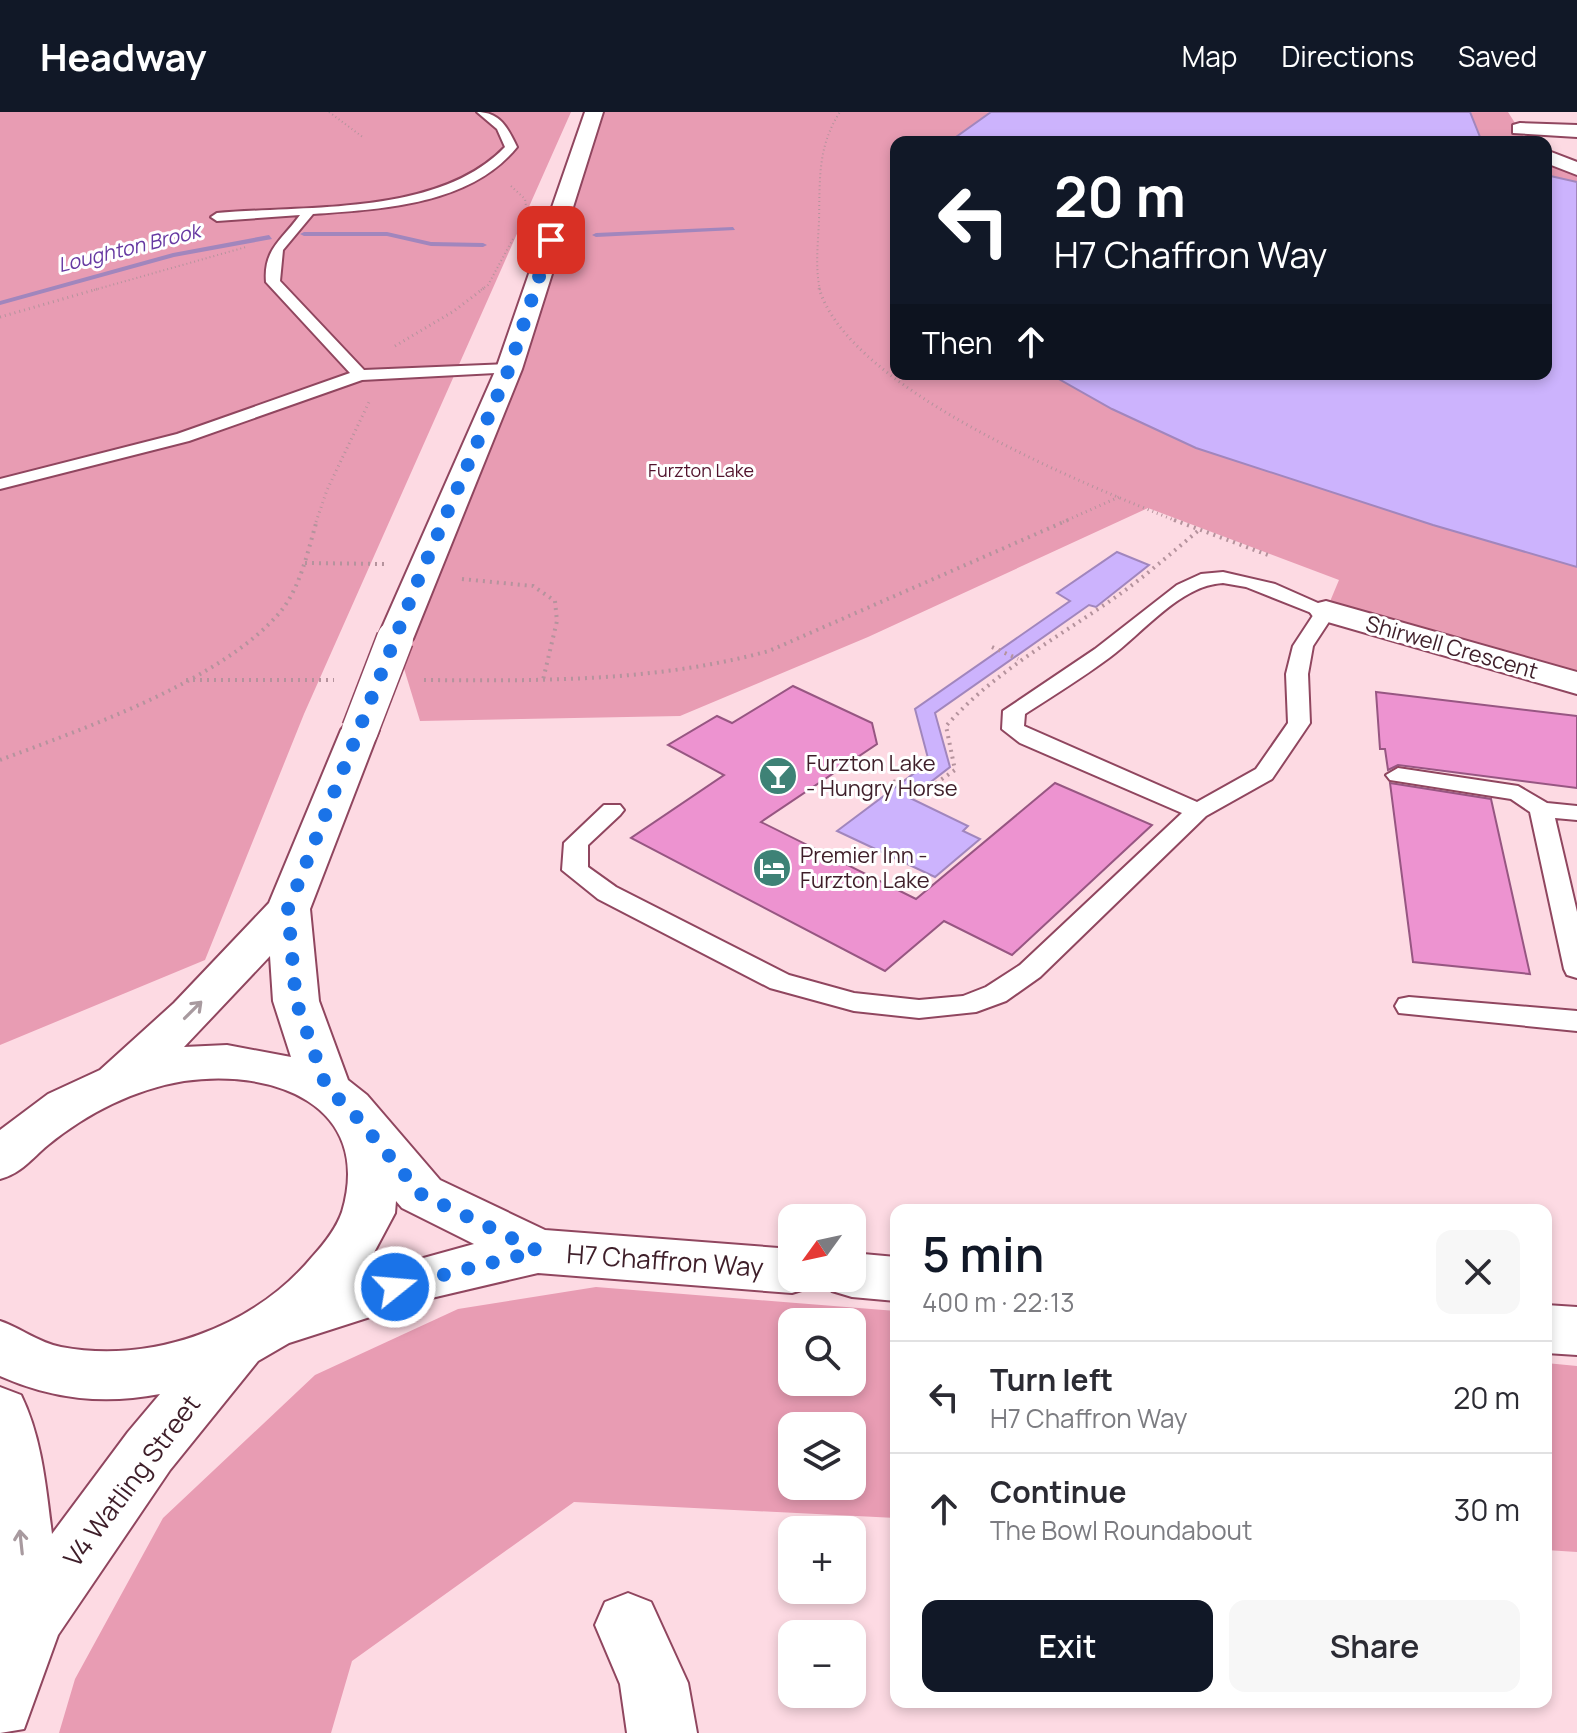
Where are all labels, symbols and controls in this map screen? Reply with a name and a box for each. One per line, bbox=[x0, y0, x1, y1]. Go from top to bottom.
text: Headway bbox=[40, 30, 207, 82]
text: Map bbox=[1182, 37, 1237, 75]
text: Directions bbox=[1281, 37, 1414, 75]
text: Saved bbox=[1458, 37, 1537, 75]
text: 20 m bbox=[1054, 157, 1186, 234]
icon: left bbox=[922, 168, 1026, 272]
pin bbox=[517, 206, 585, 274]
water label: Loughton Brook bbox=[55, 216, 206, 278]
icon: arrive bbox=[529, 218, 573, 262]
text: H7 Chaffron Way bbox=[1054, 230, 1327, 279]
icon: ahead bbox=[1009, 320, 1053, 364]
text: Then bbox=[922, 322, 993, 363]
park label: Furzton Lake bbox=[648, 458, 754, 482]
street label: Shirwell Crescent bbox=[1362, 608, 1542, 686]
place label: Furzton Lake - Hungry Horse bbox=[806, 748, 958, 803]
bar icon: Furzton Lake - Hungry Horse bbox=[757, 755, 799, 797]
place label: Premier Inn - Furzton Lake bbox=[800, 840, 930, 895]
hotel icon: Premier Inn - Furzton Lake bbox=[751, 847, 793, 889]
one-way arrow bbox=[183, 1001, 203, 1020]
north arrow bbox=[778, 1204, 866, 1292]
map controls bbox=[778, 1204, 866, 1708]
text: 5 min bbox=[922, 1221, 1044, 1286]
button: close bbox=[1436, 1230, 1520, 1314]
street label: H7 Chaffron Way bbox=[565, 1235, 765, 1285]
position arrow bbox=[353, 1245, 437, 1329]
text: 400 m · 22:13 bbox=[922, 1284, 1075, 1320]
button: search bbox=[778, 1308, 866, 1396]
text: Turn left bbox=[990, 1359, 1113, 1400]
icon: left bbox=[922, 1375, 966, 1419]
text: 20 m bbox=[1453, 1377, 1520, 1418]
street label: V4 Watling Street bbox=[55, 1387, 208, 1574]
text: H7 Chaffron Way bbox=[990, 1400, 1187, 1436]
button: layers bbox=[778, 1412, 866, 1500]
text: Continue bbox=[990, 1471, 1126, 1512]
icon: ahead bbox=[922, 1487, 966, 1531]
text: 30 m bbox=[1454, 1489, 1520, 1530]
text: The Bowl Roundabout bbox=[990, 1512, 1252, 1548]
button: + bbox=[778, 1516, 866, 1604]
one-way arrow bbox=[14, 1529, 29, 1556]
button: Exit bbox=[922, 1600, 1213, 1692]
button: Share bbox=[1229, 1600, 1520, 1692]
button: − bbox=[778, 1620, 866, 1708]

